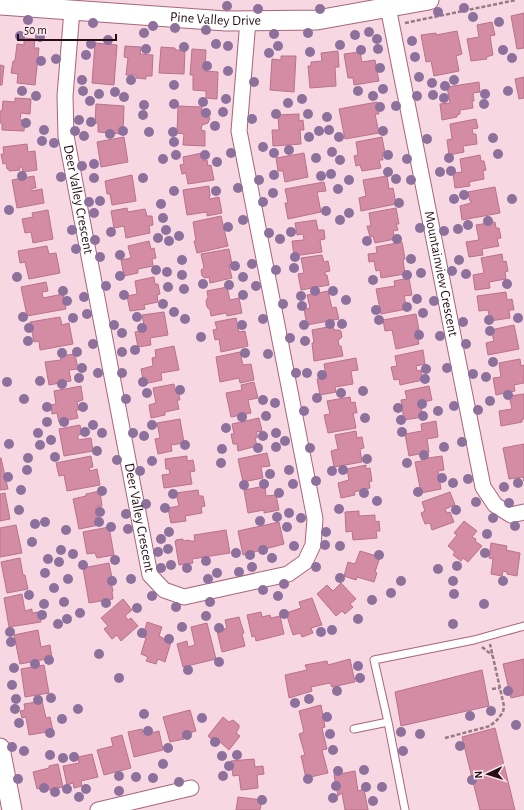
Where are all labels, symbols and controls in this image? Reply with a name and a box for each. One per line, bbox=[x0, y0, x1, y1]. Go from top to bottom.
street label: Pine Valley Drive bbox=[170, 10, 261, 28]
scale bar bbox=[18, 16, 116, 42]
text: 50 m bbox=[24, 24, 47, 36]
street label: Deer Valley Crescent bbox=[61, 144, 96, 256]
street label: Mountainview Crescent bbox=[422, 210, 460, 338]
street label: Deer Valley Crescent bbox=[122, 462, 156, 574]
north arrow bbox=[468, 754, 508, 794]
text: N bbox=[473, 770, 484, 779]

